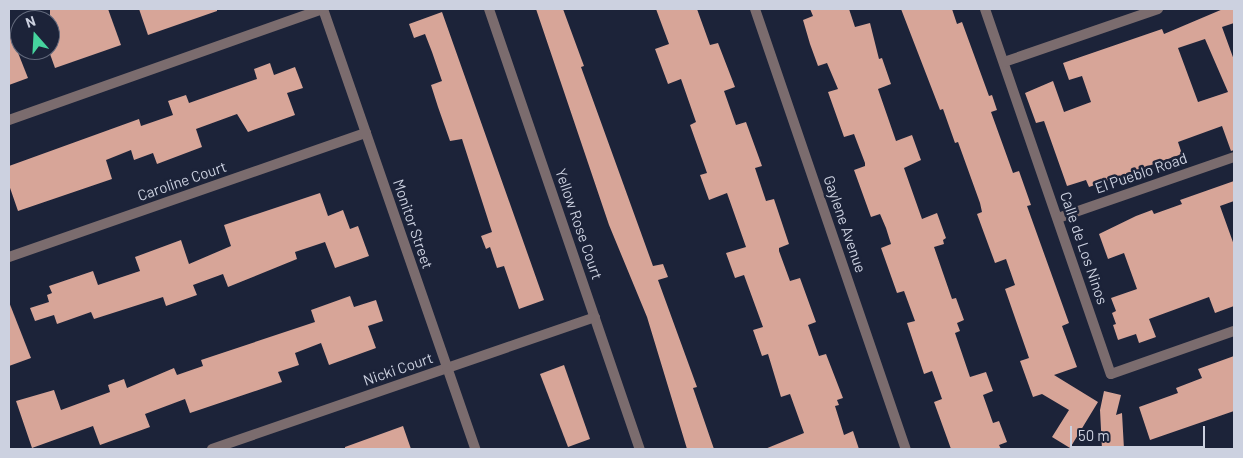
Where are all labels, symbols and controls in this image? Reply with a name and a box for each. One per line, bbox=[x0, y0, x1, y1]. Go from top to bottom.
north arrow bbox=[10, 10, 60, 60]
text: N bbox=[23, 12, 37, 31]
street label: El Pueblo Road bbox=[1092, 149, 1190, 197]
street label: Caroline Court bbox=[135, 157, 229, 205]
street label: Yellow Rose Court bbox=[552, 166, 606, 282]
street label: Gaylene Avenue bbox=[820, 173, 870, 275]
street label: Monitor Street bbox=[389, 177, 437, 271]
street label: Calle de Los Ninos bbox=[1056, 189, 1112, 307]
street label: Nicki Court bbox=[361, 349, 435, 389]
scale bar bbox=[1073, 416, 1208, 448]
text: 50 m bbox=[1078, 426, 1110, 444]

